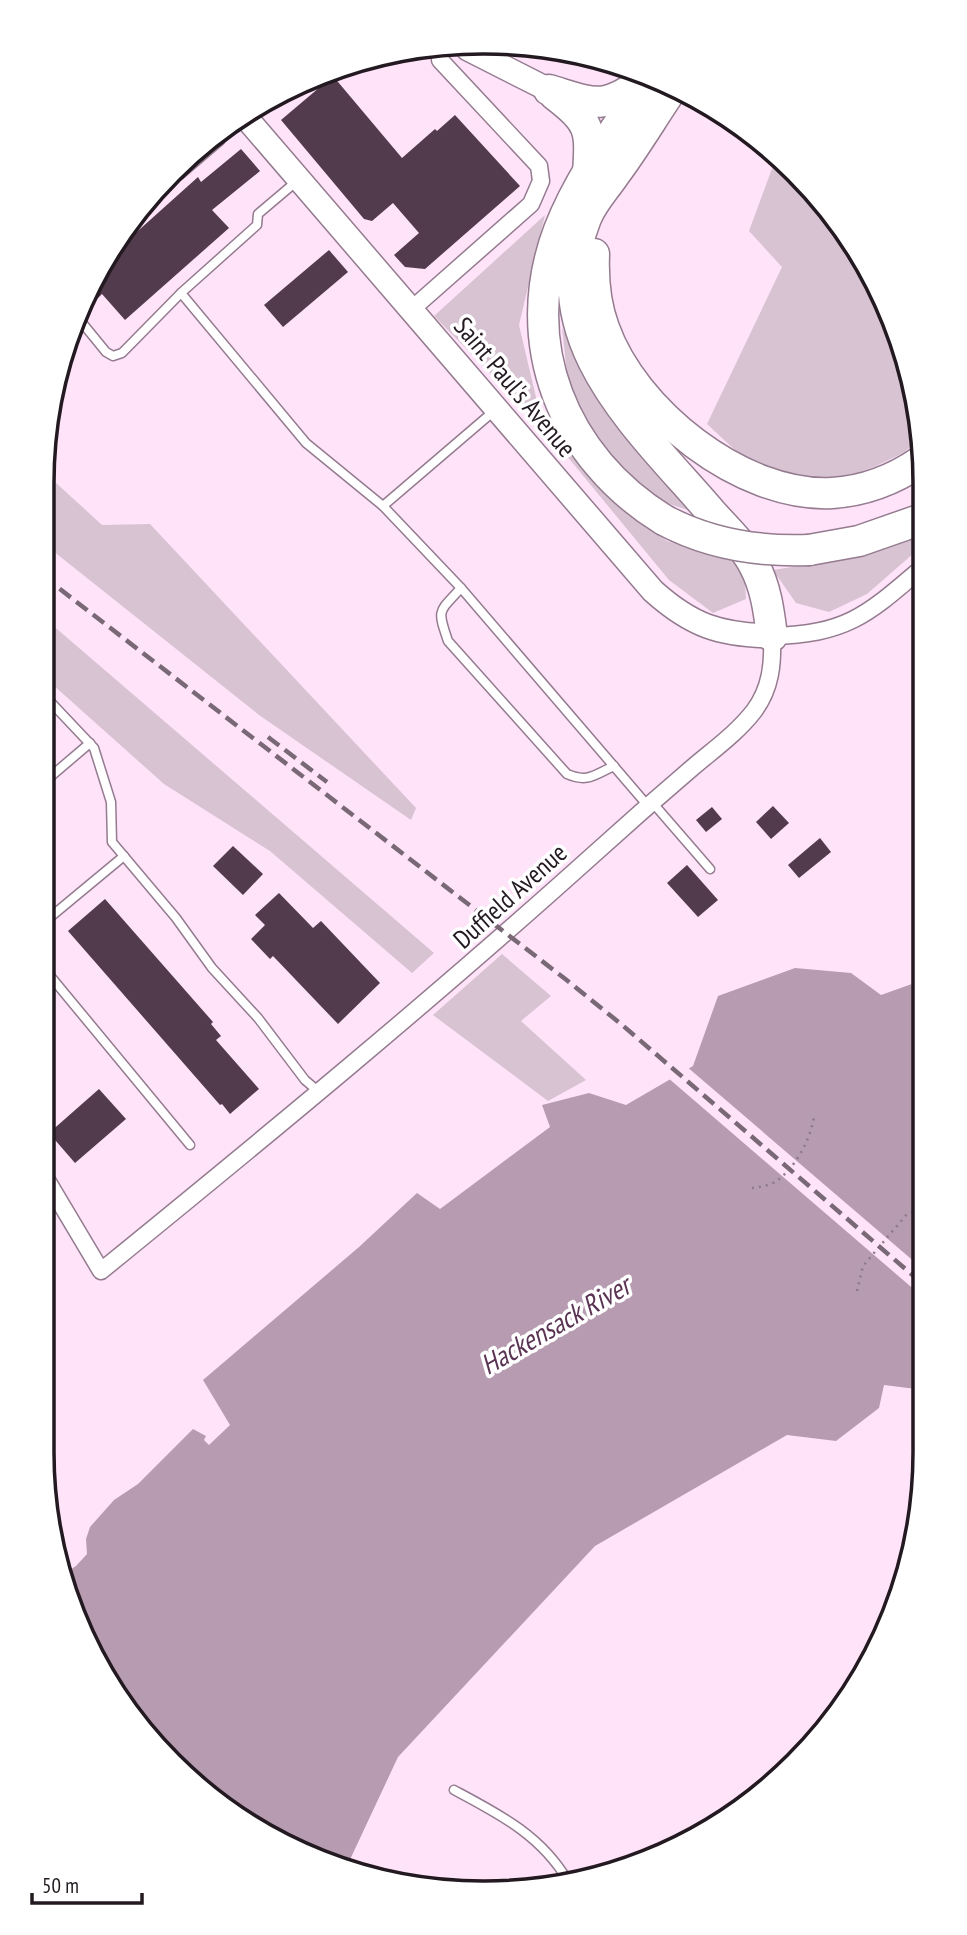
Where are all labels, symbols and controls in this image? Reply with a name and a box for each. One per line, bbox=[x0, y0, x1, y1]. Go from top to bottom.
street label: Saint Paul's Avenue bbox=[447, 310, 584, 463]
street label: Duffield Avenue bbox=[446, 836, 573, 955]
water label: Hackensack River bbox=[473, 1265, 640, 1382]
scale bar bbox=[32, 1862, 142, 1906]
text: 50 m bbox=[42, 1872, 79, 1899]

